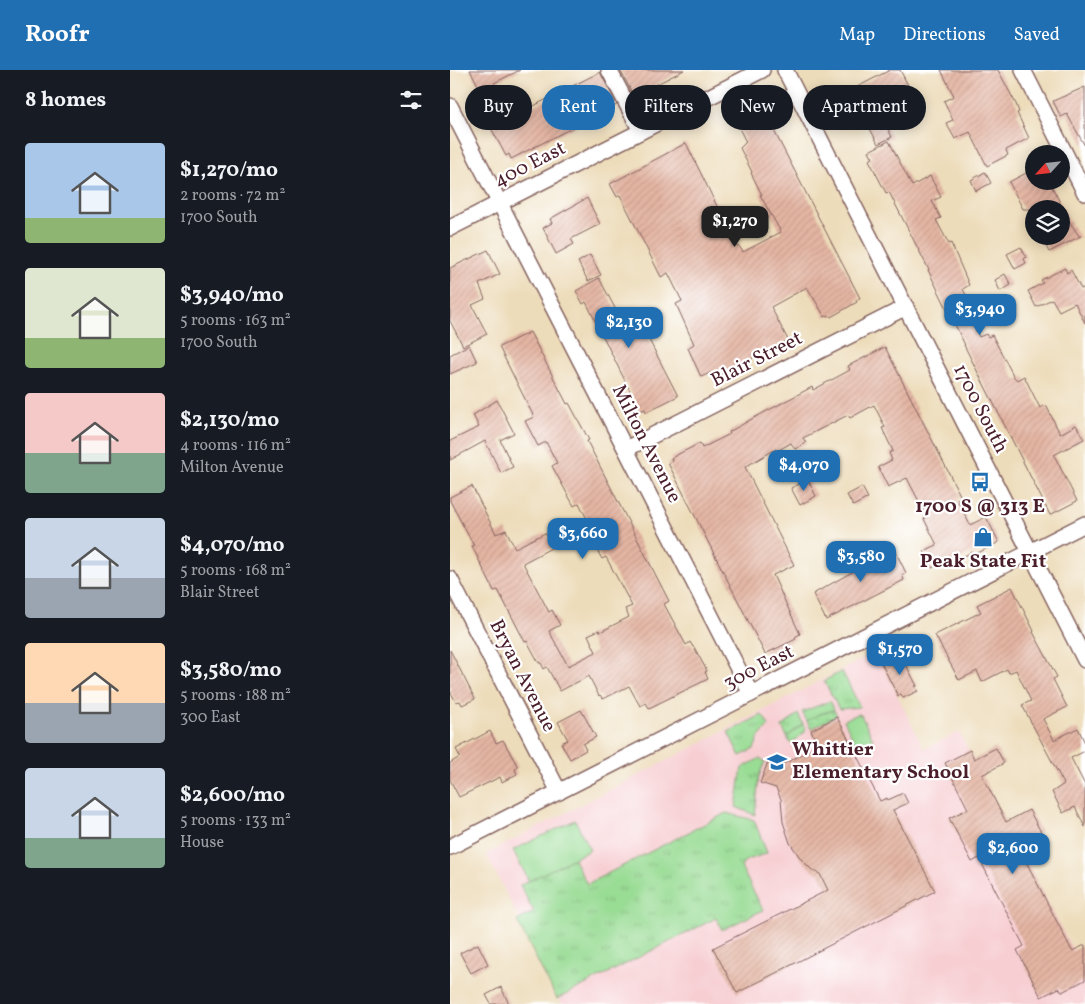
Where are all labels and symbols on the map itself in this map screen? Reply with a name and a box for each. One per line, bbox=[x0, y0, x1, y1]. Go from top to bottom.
street label: 400 East bbox=[489, 135, 571, 195]
north arrow bbox=[1025, 145, 1070, 190]
pin: $1,270 bbox=[694, 206, 776, 248]
pin: $3,940 bbox=[939, 294, 1021, 336]
pin: $2,130 bbox=[588, 306, 670, 349]
street label: Blair Street bbox=[706, 325, 808, 395]
street label: 1700 South bbox=[946, 359, 1015, 459]
street label: Milton Avenue bbox=[604, 380, 688, 508]
pin: $4,070 bbox=[763, 450, 845, 492]
bus stop icon: 1700 S @ 313 E bbox=[969, 471, 991, 493]
place label: 1700 S @ 313 E bbox=[915, 493, 1045, 521]
pin: $3,660 bbox=[542, 518, 624, 560]
shop icon: Peak State Fit bbox=[972, 526, 994, 548]
pin: $3,580 bbox=[820, 540, 902, 583]
place label: Peak State Fit bbox=[920, 548, 1047, 576]
street label: Bryan Avenue bbox=[482, 615, 562, 737]
pin: $1,570 bbox=[859, 634, 941, 676]
street label: 300 East bbox=[719, 638, 799, 698]
place label: Whittier Elementary School bbox=[792, 736, 969, 787]
school or university icon: Whittier Elementary School bbox=[766, 751, 788, 773]
pin: $2,600 bbox=[972, 832, 1054, 875]

